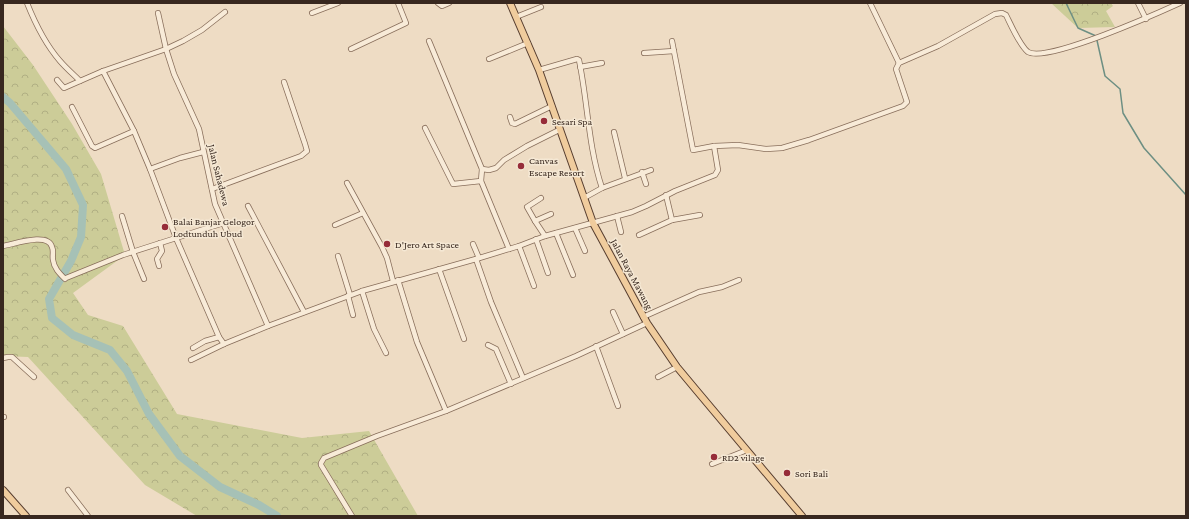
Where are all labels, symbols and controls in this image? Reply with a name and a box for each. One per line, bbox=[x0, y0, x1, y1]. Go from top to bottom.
marker: Sesari Spa bbox=[539, 116, 549, 126]
place label: Sesari Spa bbox=[552, 116, 593, 127]
street label: Jalan Sahadewa bbox=[206, 142, 232, 207]
place label: Canvas Escape Resort bbox=[529, 155, 585, 178]
marker: Canvas Escape Resort bbox=[516, 161, 526, 171]
place label: Balai Banjar Gelogor Lodtunduh Ubud bbox=[173, 216, 255, 239]
marker: Balai Banjar Gelogor Lodtunduh Ubud bbox=[160, 222, 170, 232]
street label: Jalan Raya Mawang bbox=[608, 236, 655, 311]
marker: D'Jero Art Space bbox=[382, 239, 392, 249]
place label: D'Jero Art Space bbox=[395, 239, 460, 250]
marker: RD2 vilage bbox=[709, 452, 719, 462]
place label: RD2 vilage bbox=[722, 452, 765, 463]
marker: Sori Bali bbox=[782, 468, 792, 478]
place label: Sori Bali bbox=[795, 468, 828, 479]

